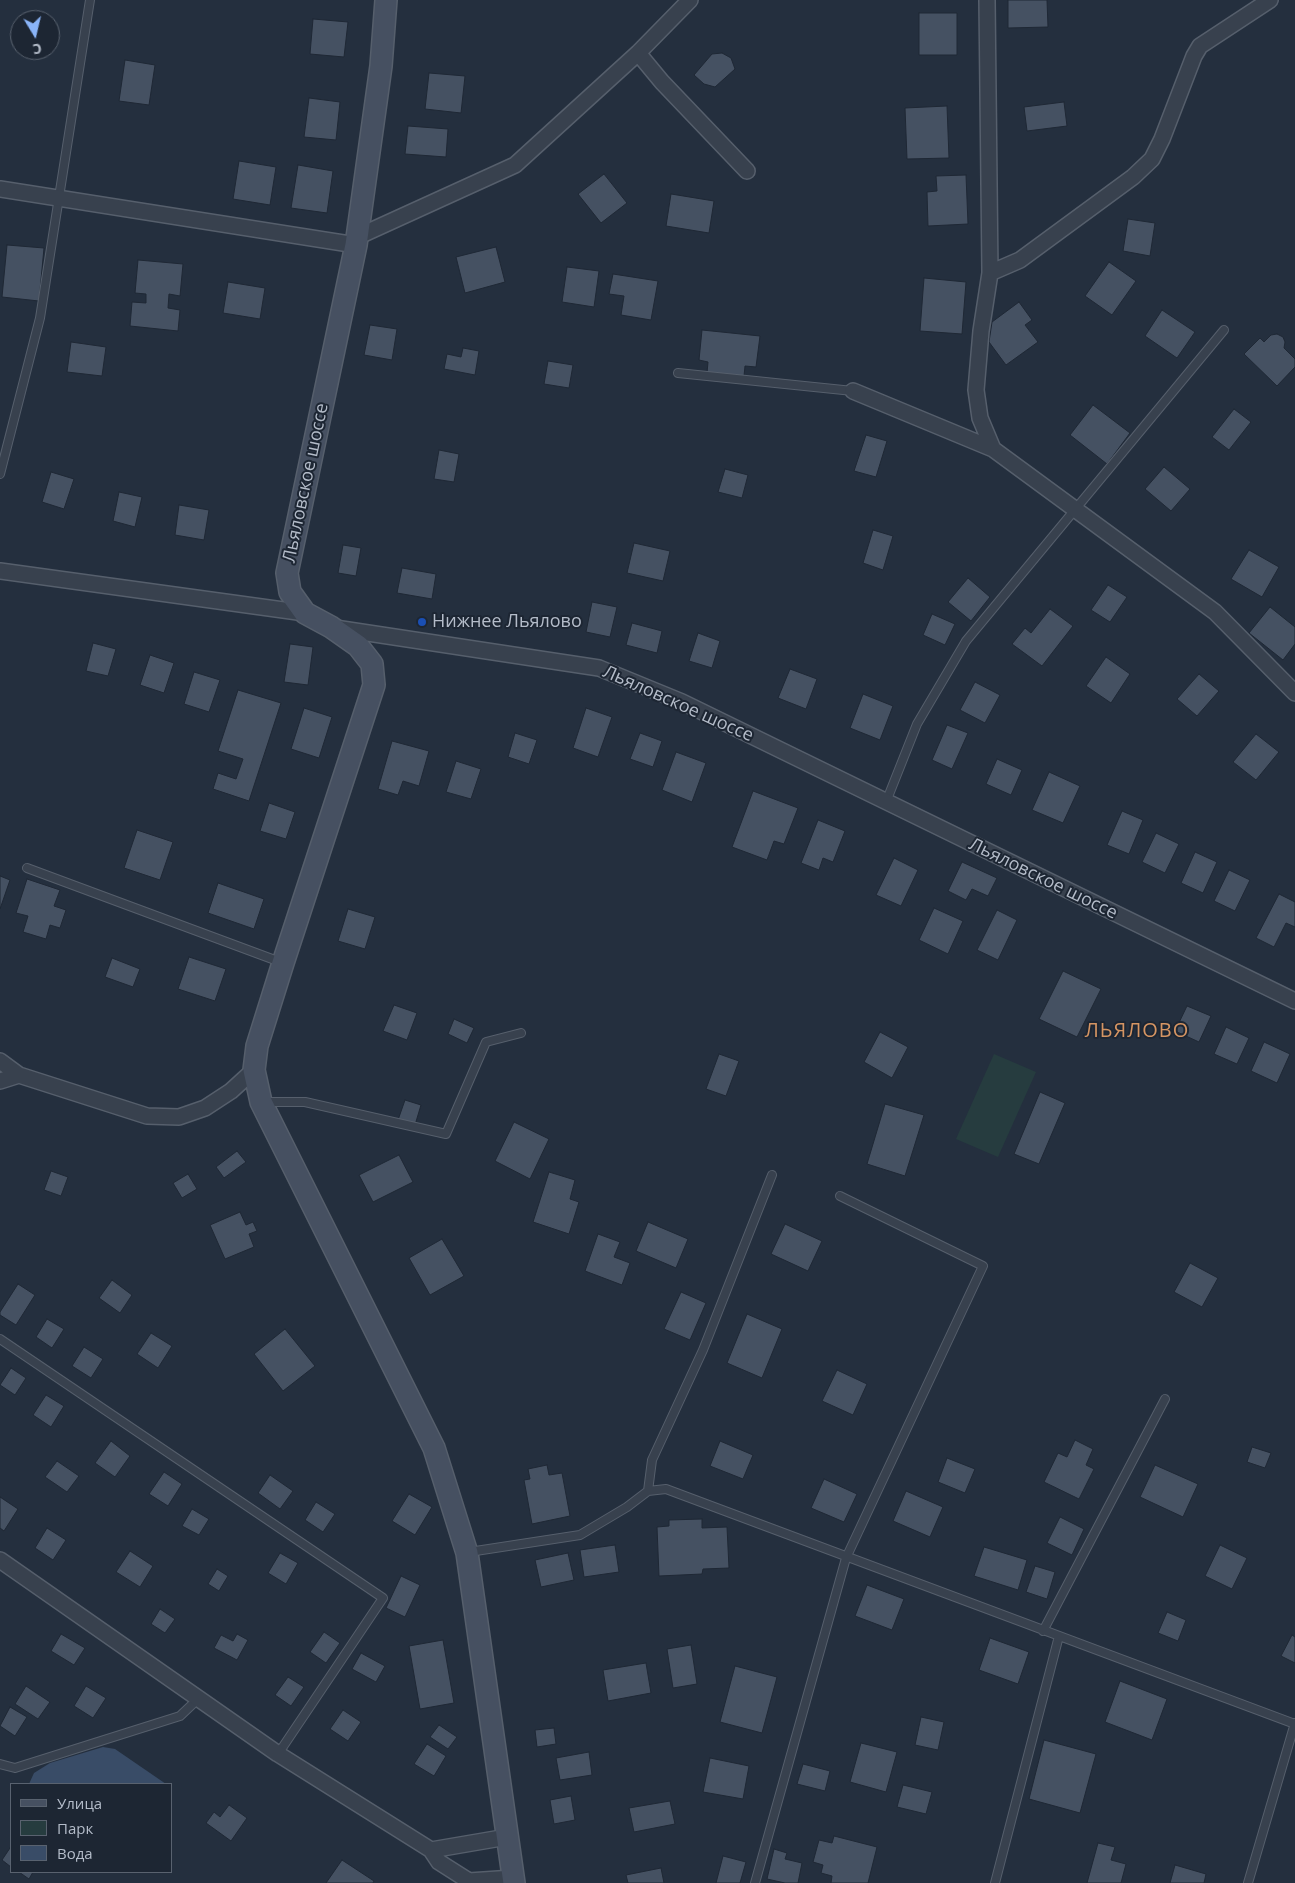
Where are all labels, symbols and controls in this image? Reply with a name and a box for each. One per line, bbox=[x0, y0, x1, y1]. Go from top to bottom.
north arrow bbox=[10, 10, 60, 60]
text: С bbox=[31, 39, 43, 59]
street label: Льяловское шоссе bbox=[279, 401, 333, 565]
place label: Нижнее Льялово bbox=[432, 611, 582, 633]
marker: Нижнее Льялово bbox=[416, 616, 428, 628]
street label: Льяловское шоссе bbox=[599, 661, 757, 747]
street label: Льяловское шоссе bbox=[965, 834, 1121, 924]
district label: ЛЬЯЛОВО bbox=[1084, 1019, 1190, 1043]
legend bbox=[10, 1783, 172, 1873]
text: Улица bbox=[57, 1793, 102, 1813]
text: Парк bbox=[57, 1818, 93, 1838]
text: Вода bbox=[57, 1843, 93, 1863]

